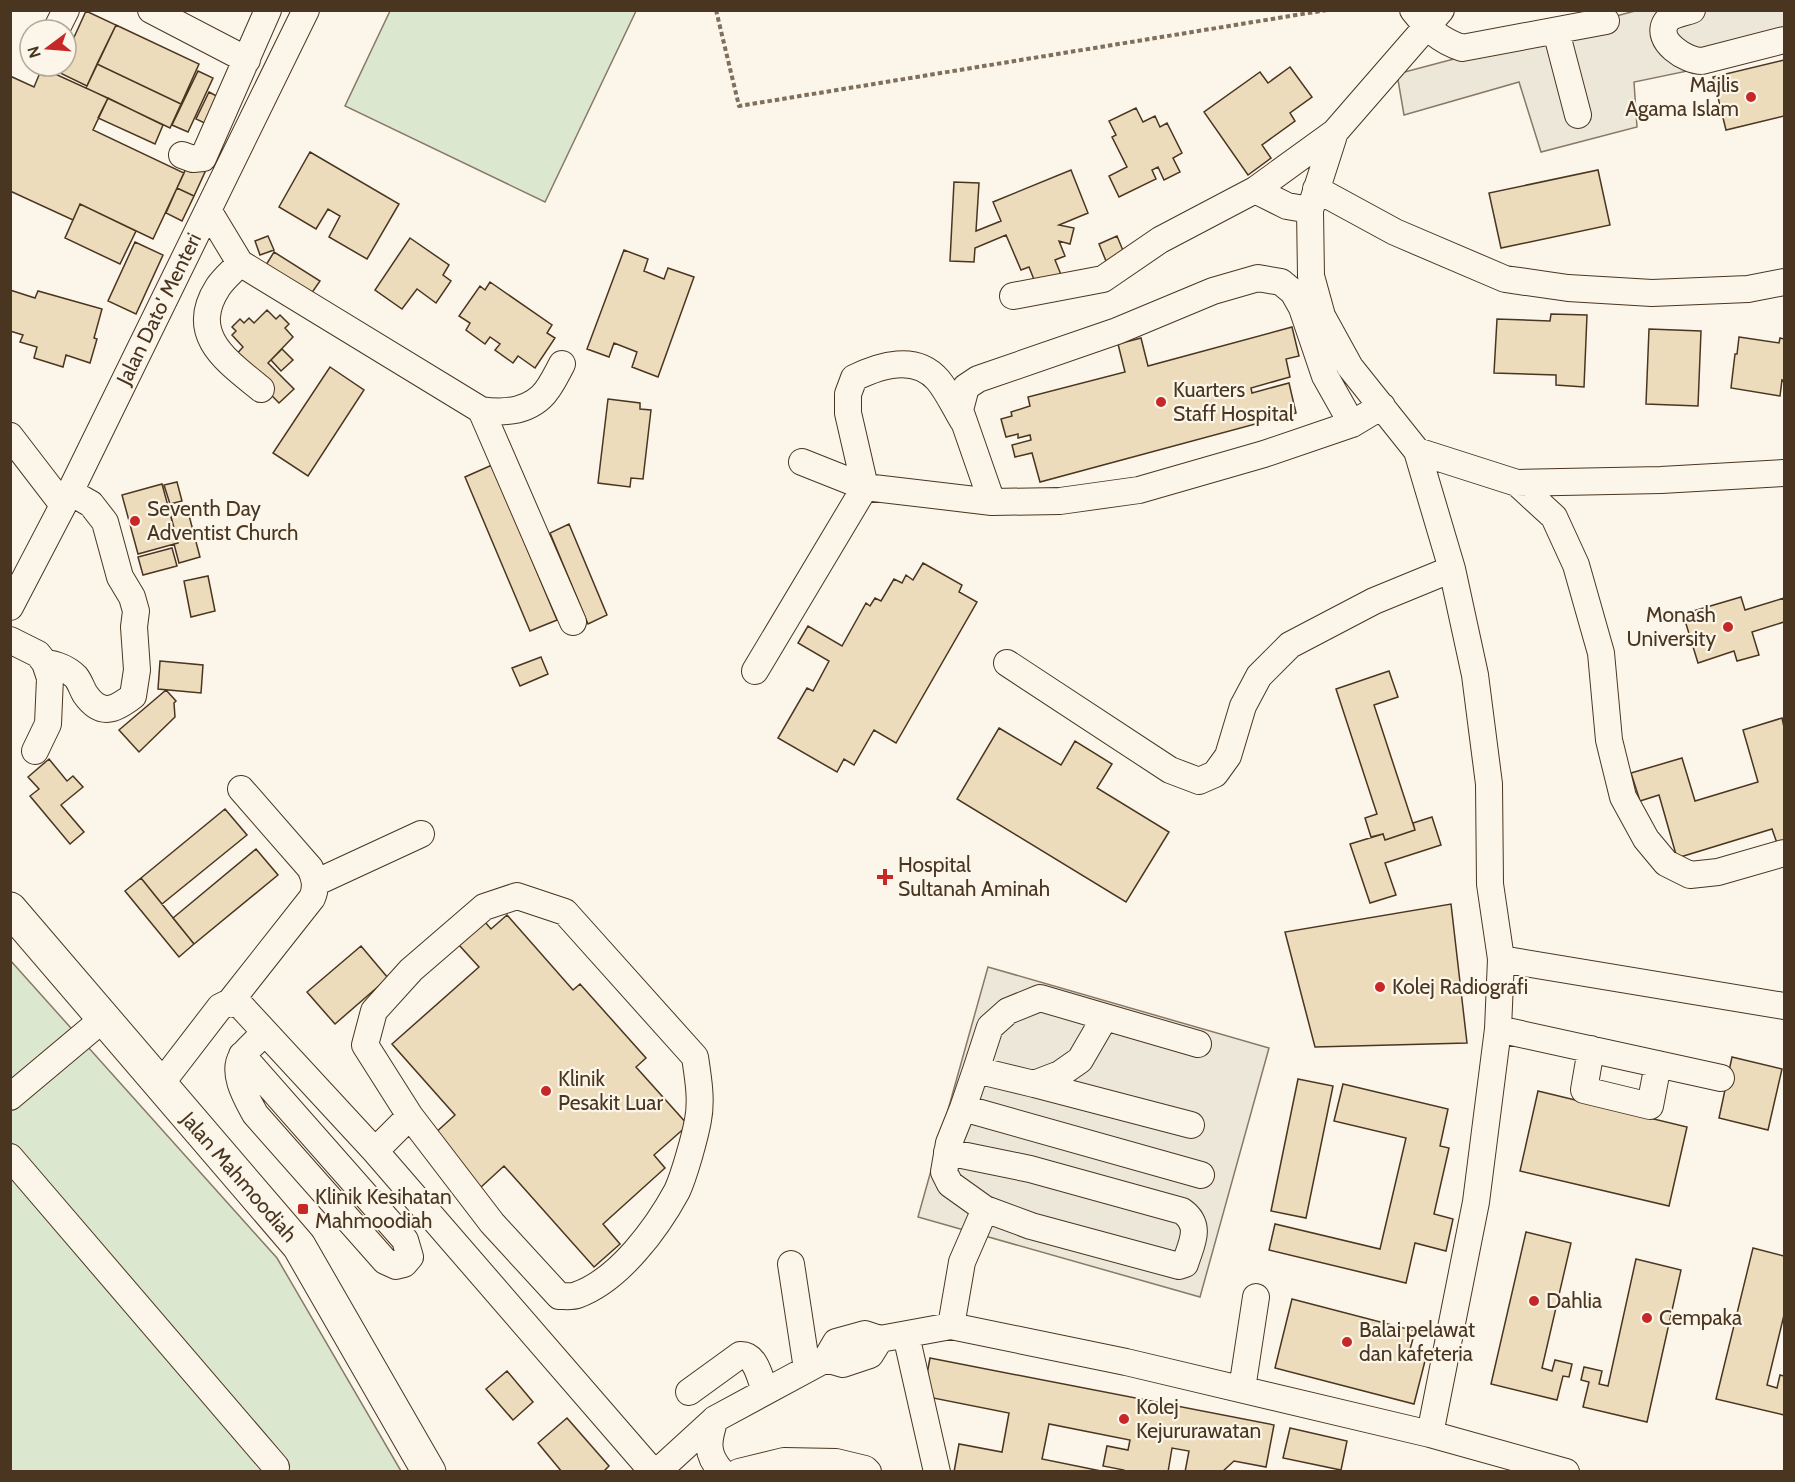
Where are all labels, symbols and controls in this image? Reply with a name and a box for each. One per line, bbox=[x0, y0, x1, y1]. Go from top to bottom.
north arrow bbox=[18, 18, 78, 78]
text: N bbox=[23, 44, 45, 60]
place label: Majlis Agama Islam bbox=[1625, 72, 1739, 121]
marker: Majlis Agama Islam bbox=[1744, 90, 1758, 104]
street label: Jalan Dato' Menteri bbox=[110, 229, 206, 390]
place label: Kuarters Staff Hospital bbox=[1173, 377, 1294, 426]
marker: Kuarters Staff Hospital bbox=[1154, 395, 1168, 409]
place label: Seventh Day Adventist Church bbox=[147, 496, 298, 545]
marker: Seventh Day Adventist Church bbox=[128, 514, 142, 528]
place label: Monash University bbox=[1627, 602, 1716, 651]
marker: Monash University bbox=[1721, 620, 1735, 634]
place label: Hospital Sultanah Aminah bbox=[898, 852, 1050, 901]
marker: Hospital Sultanah Aminah bbox=[876, 868, 894, 886]
place label: Kolej Radiografi bbox=[1392, 974, 1528, 1000]
marker: Kolej Radiografi bbox=[1373, 980, 1387, 994]
place label: Klinik Pesakit Luar bbox=[558, 1066, 663, 1115]
marker: Klinik Pesakit Luar bbox=[539, 1084, 553, 1098]
street label: Jalan Mahmoodiah bbox=[175, 1106, 303, 1247]
place label: Klinik Kesihatan Mahmoodiah bbox=[315, 1184, 452, 1233]
marker: Klinik Kesihatan Mahmoodiah bbox=[296, 1202, 310, 1216]
place label: Dahlia bbox=[1546, 1288, 1602, 1313]
marker: Dahlia bbox=[1527, 1294, 1541, 1308]
place label: Cempaka bbox=[1659, 1305, 1742, 1330]
marker: Cempaka bbox=[1640, 1311, 1654, 1325]
place label: Balai pelawat dan kafeteria bbox=[1359, 1317, 1475, 1366]
marker: Balai pelawat dan kafeteria bbox=[1340, 1335, 1354, 1349]
place label: Kolej Kejururawatan bbox=[1136, 1394, 1261, 1444]
marker: Kolej Kejururawatan bbox=[1117, 1412, 1131, 1426]

